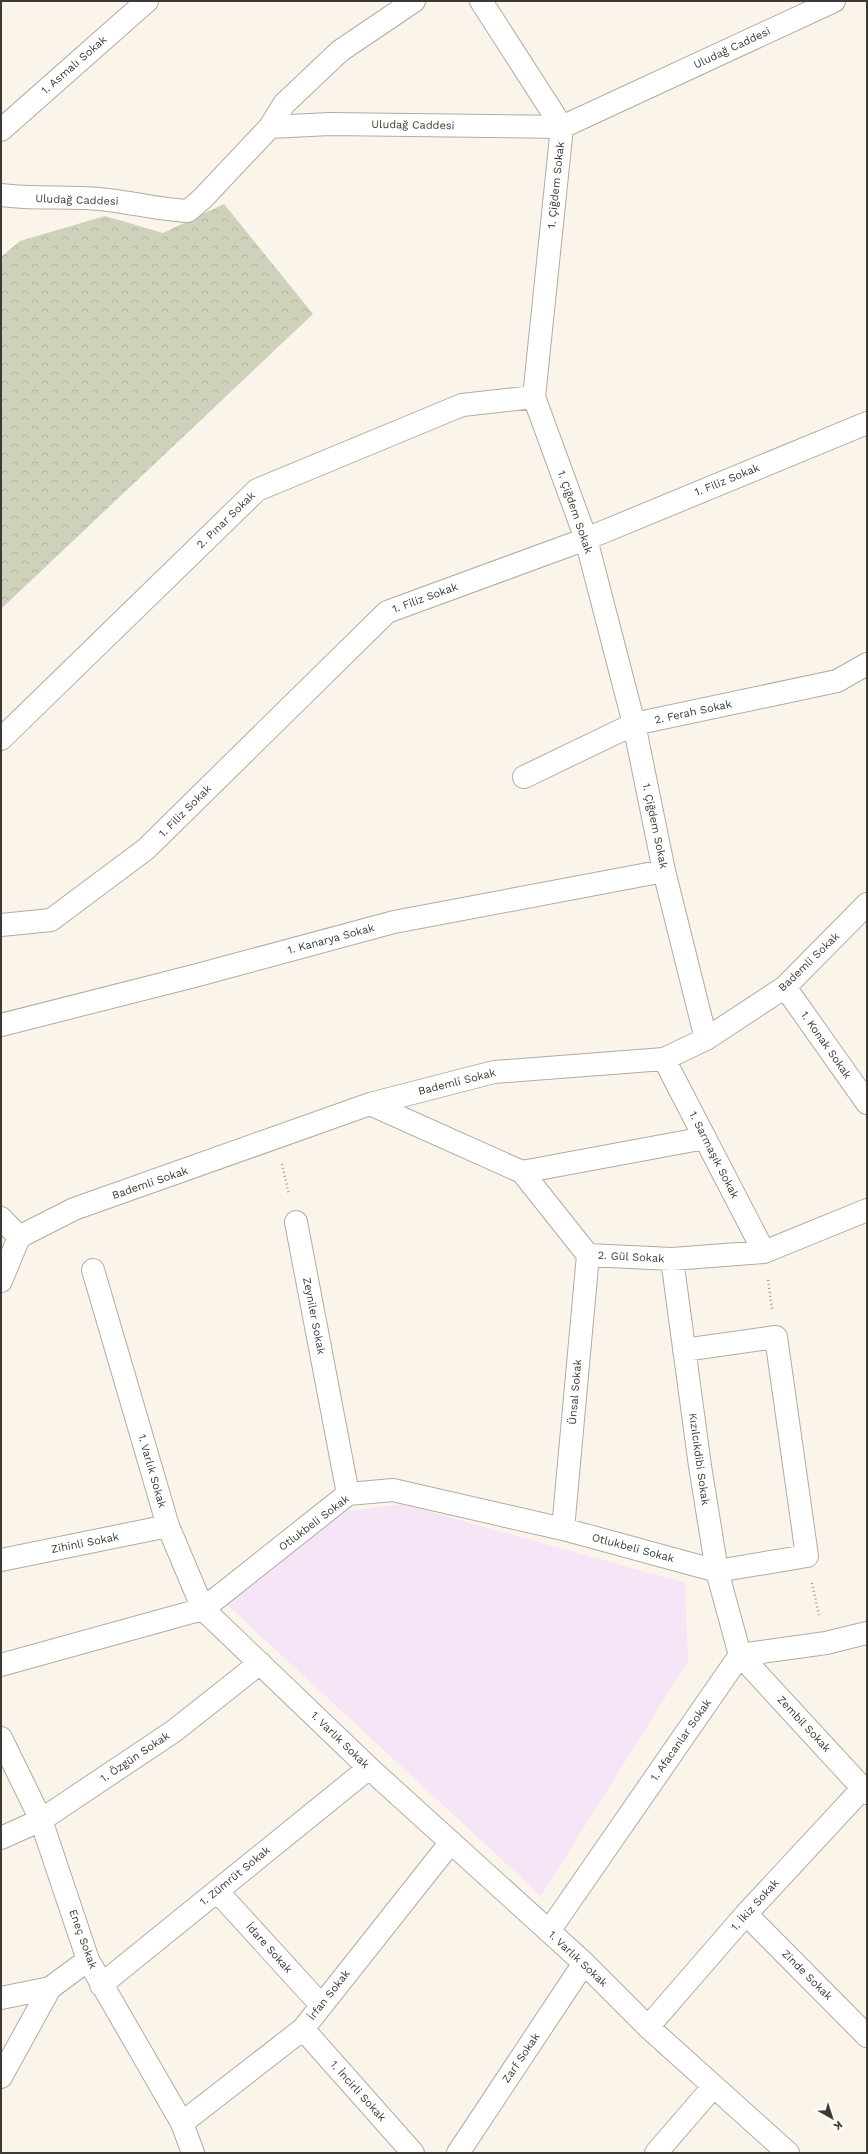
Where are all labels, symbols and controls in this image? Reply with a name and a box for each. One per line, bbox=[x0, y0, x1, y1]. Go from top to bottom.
street label: Uludağ Caddesi bbox=[692, 24, 773, 71]
street label: 1. Asmalı Sokak bbox=[39, 33, 109, 97]
street label: Uludağ Caddesi bbox=[371, 118, 455, 132]
street label: 1. Çiğdem Sokak bbox=[545, 141, 567, 229]
street label: Uludağ Caddesi bbox=[35, 192, 119, 208]
street label: 1. Filiz Sokak bbox=[693, 461, 761, 499]
street label: 1. Çiğdem Sokak bbox=[555, 469, 595, 555]
street label: 2. Pınar Sokak bbox=[194, 489, 258, 551]
street label: 1. Filiz Sokak bbox=[390, 580, 460, 616]
street label: 2. Ferah Sokak bbox=[653, 697, 733, 727]
street label: 1. Filiz Sokak bbox=[156, 782, 214, 840]
street label: 1. Çiğdem Sokak bbox=[640, 782, 670, 870]
street label: 1. Kanarya Sokak bbox=[286, 921, 376, 957]
street label: Bademli Sokak bbox=[776, 930, 842, 994]
street label: 1. Konak Sokak bbox=[798, 1009, 854, 1081]
street label: Bademli Sokak bbox=[417, 1066, 497, 1098]
street label: 1. Sarmaşık Sokak bbox=[686, 1109, 742, 1201]
street label: Bademli Sokak bbox=[110, 1164, 190, 1202]
street label: 2. Gül Sokak bbox=[597, 1249, 665, 1265]
street label: Zeyniler Sokak bbox=[300, 1276, 328, 1356]
street label: Ünsal Sokak bbox=[565, 1359, 584, 1425]
street label: Kızılcıkdibi Sokak bbox=[686, 1412, 712, 1506]
street label: 1. Varlık Sokak bbox=[135, 1433, 169, 1509]
street label: Otlukbeli Sokak bbox=[276, 1492, 352, 1554]
street label: Zihinli Sokak bbox=[50, 1530, 120, 1556]
street label: Otlukbeli Sokak bbox=[590, 1531, 676, 1565]
street label: Zembil Sokak bbox=[775, 1693, 833, 1755]
street label: 1. Afacanlar Sokak bbox=[648, 1697, 714, 1783]
street label: 1. Varlık Sokak bbox=[308, 1709, 372, 1771]
street label: 1. Özgün Sokak bbox=[97, 1728, 172, 1785]
street label: 1. Zümrüt Sokak bbox=[197, 1844, 273, 1908]
street label: 1. İkiz Sokak bbox=[728, 1876, 782, 1934]
street label: Eneç Sokak bbox=[66, 1907, 100, 1971]
street label: İdare Sokak bbox=[243, 1920, 296, 1976]
street label: 1. Varlık Sokak bbox=[546, 1928, 610, 1990]
street label: Zinde Sokak bbox=[779, 1947, 835, 2003]
street label: İrfan Sokak bbox=[304, 1966, 353, 2023]
street label: Zarf Sokak bbox=[500, 2031, 542, 2085]
street label: 1. İncirli Sokak bbox=[327, 2057, 389, 2124]
north arrow bbox=[812, 2098, 852, 2138]
text: K bbox=[831, 2118, 845, 2133]

